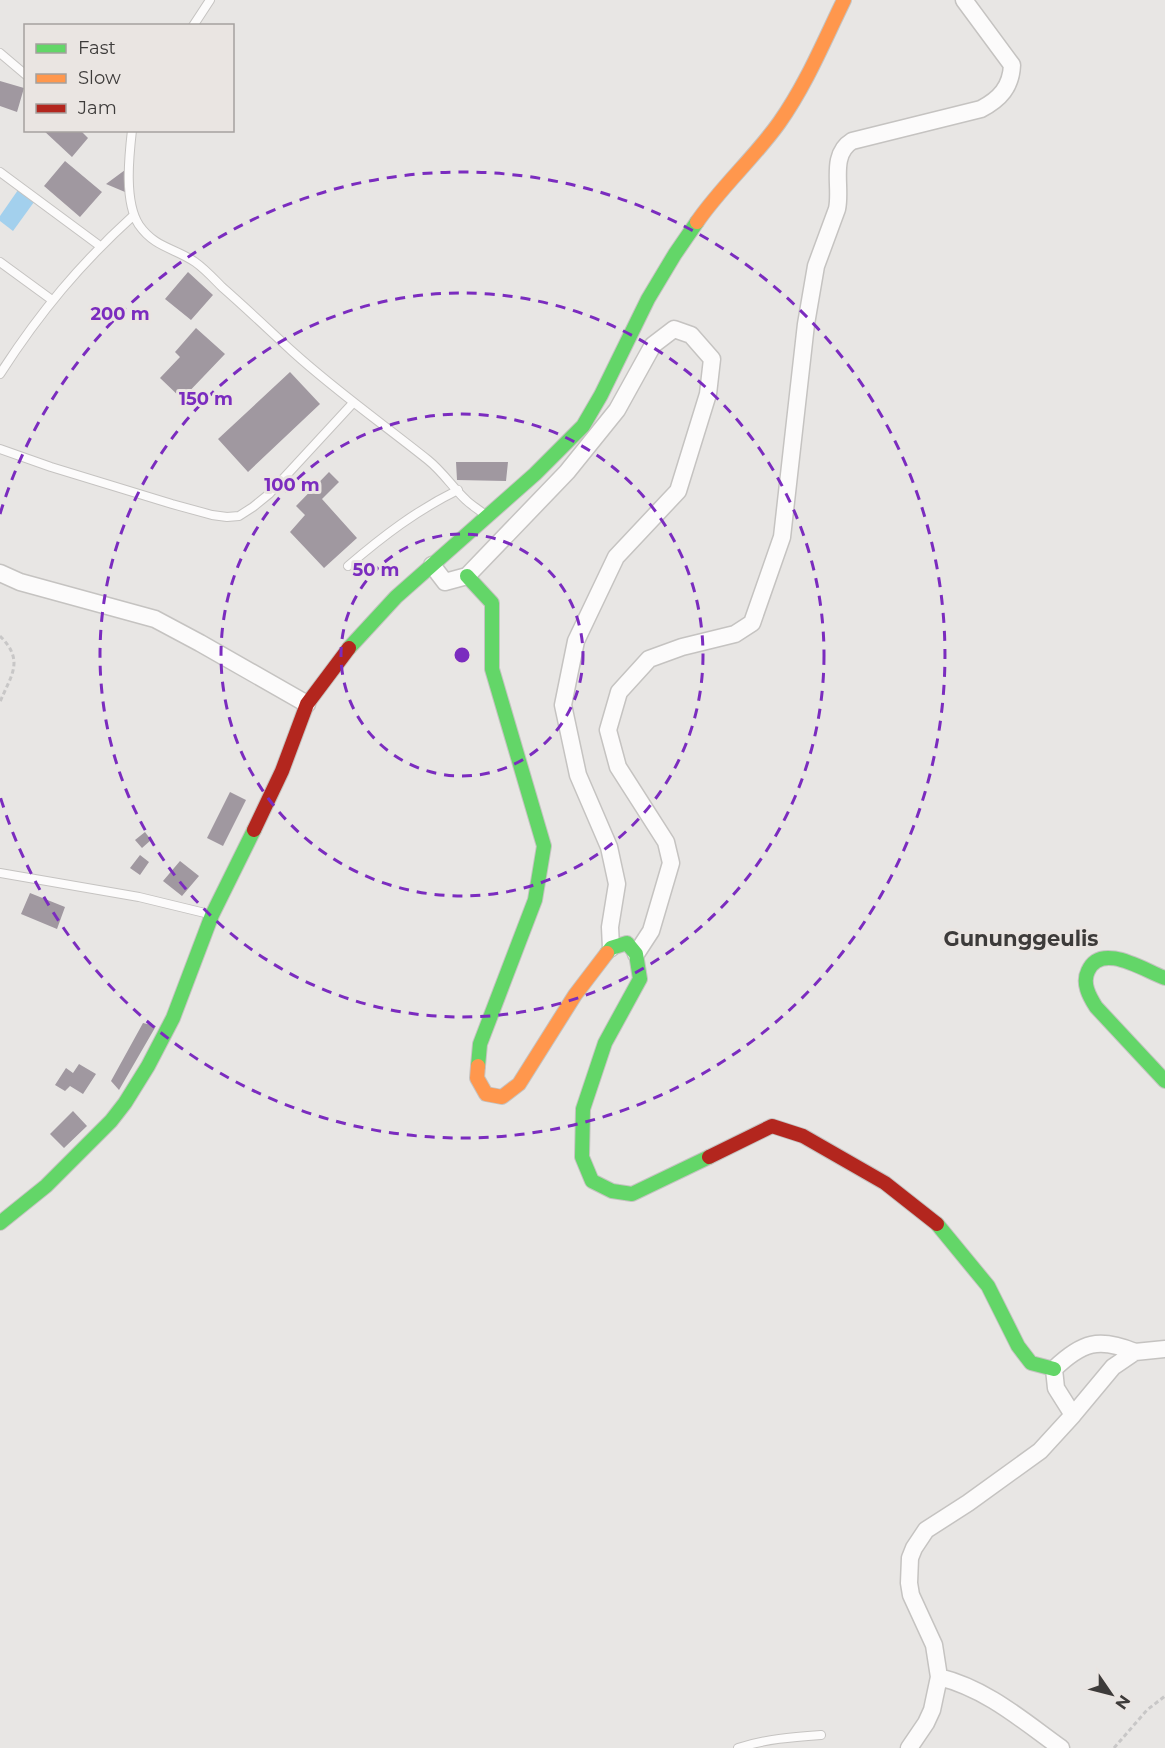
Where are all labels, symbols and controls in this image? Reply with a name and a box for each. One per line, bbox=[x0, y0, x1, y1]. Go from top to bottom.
legend bbox=[24, 24, 234, 132]
text: Fast bbox=[78, 37, 116, 59]
text: Slow bbox=[78, 67, 121, 89]
text: Jam bbox=[77, 97, 117, 119]
text: 200 m bbox=[90, 303, 150, 325]
text: 150 m bbox=[179, 388, 233, 410]
text: 100 m bbox=[264, 474, 320, 496]
text: 50 m bbox=[353, 559, 399, 581]
centre of rings bbox=[452, 645, 472, 665]
district label: Gununggeulis bbox=[943, 926, 1099, 951]
north arrow bbox=[1081, 1664, 1141, 1724]
text: N bbox=[1111, 1692, 1134, 1713]

